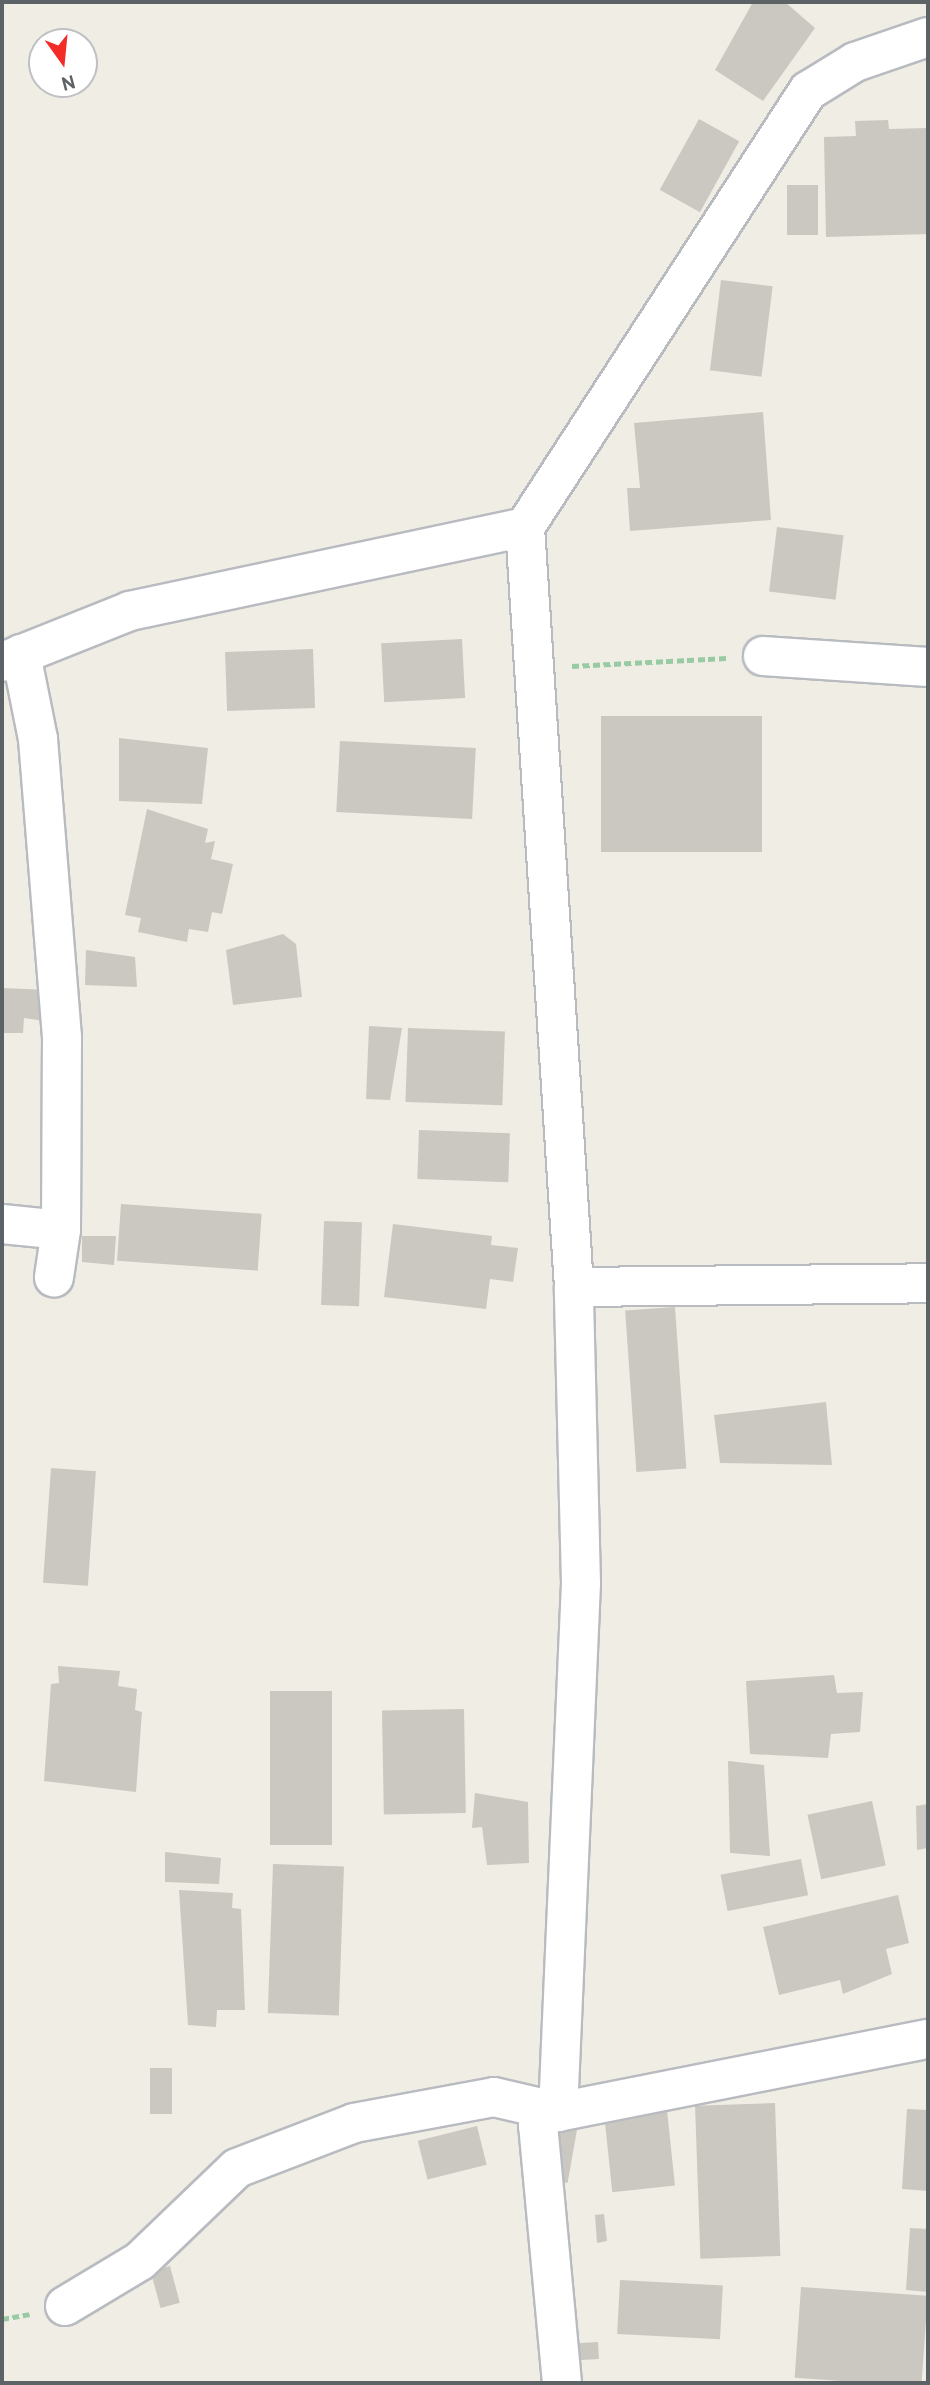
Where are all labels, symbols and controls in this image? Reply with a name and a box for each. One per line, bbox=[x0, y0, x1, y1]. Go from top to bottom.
north arrow bbox=[28, 28, 98, 98]
text: N bbox=[58, 68, 78, 95]

